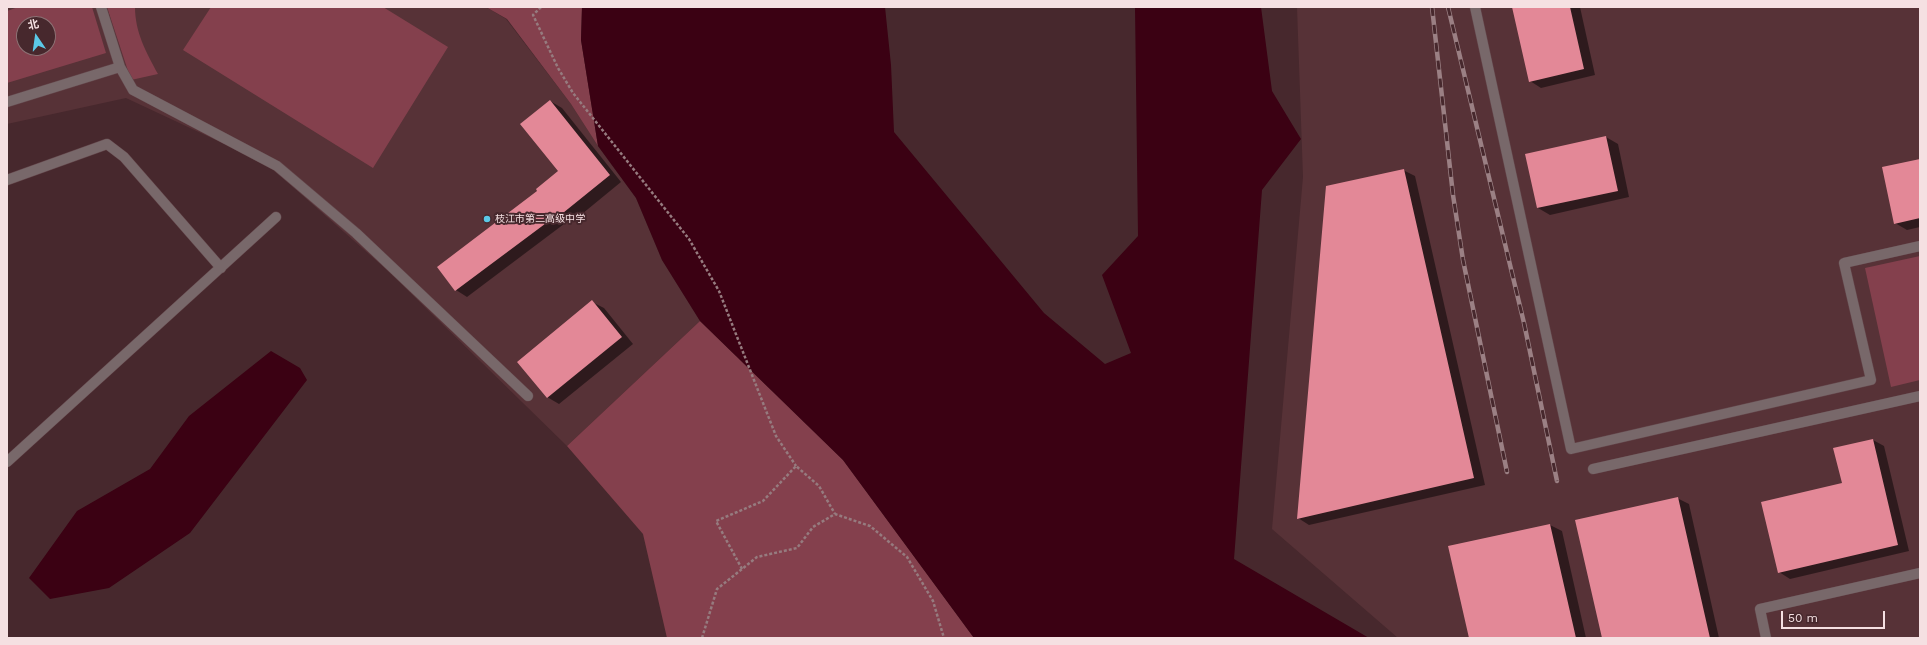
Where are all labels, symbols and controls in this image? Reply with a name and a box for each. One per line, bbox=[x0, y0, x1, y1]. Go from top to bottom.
north arrow bbox=[16, 16, 56, 56]
text: 北 bbox=[27, 17, 40, 32]
place label: 枝江市第二高级中学 bbox=[495, 213, 585, 225]
marker: 枝江市第二高级中学 bbox=[482, 214, 492, 224]
scale bar bbox=[1783, 603, 1887, 629]
text: 50 m bbox=[1788, 611, 1818, 625]

